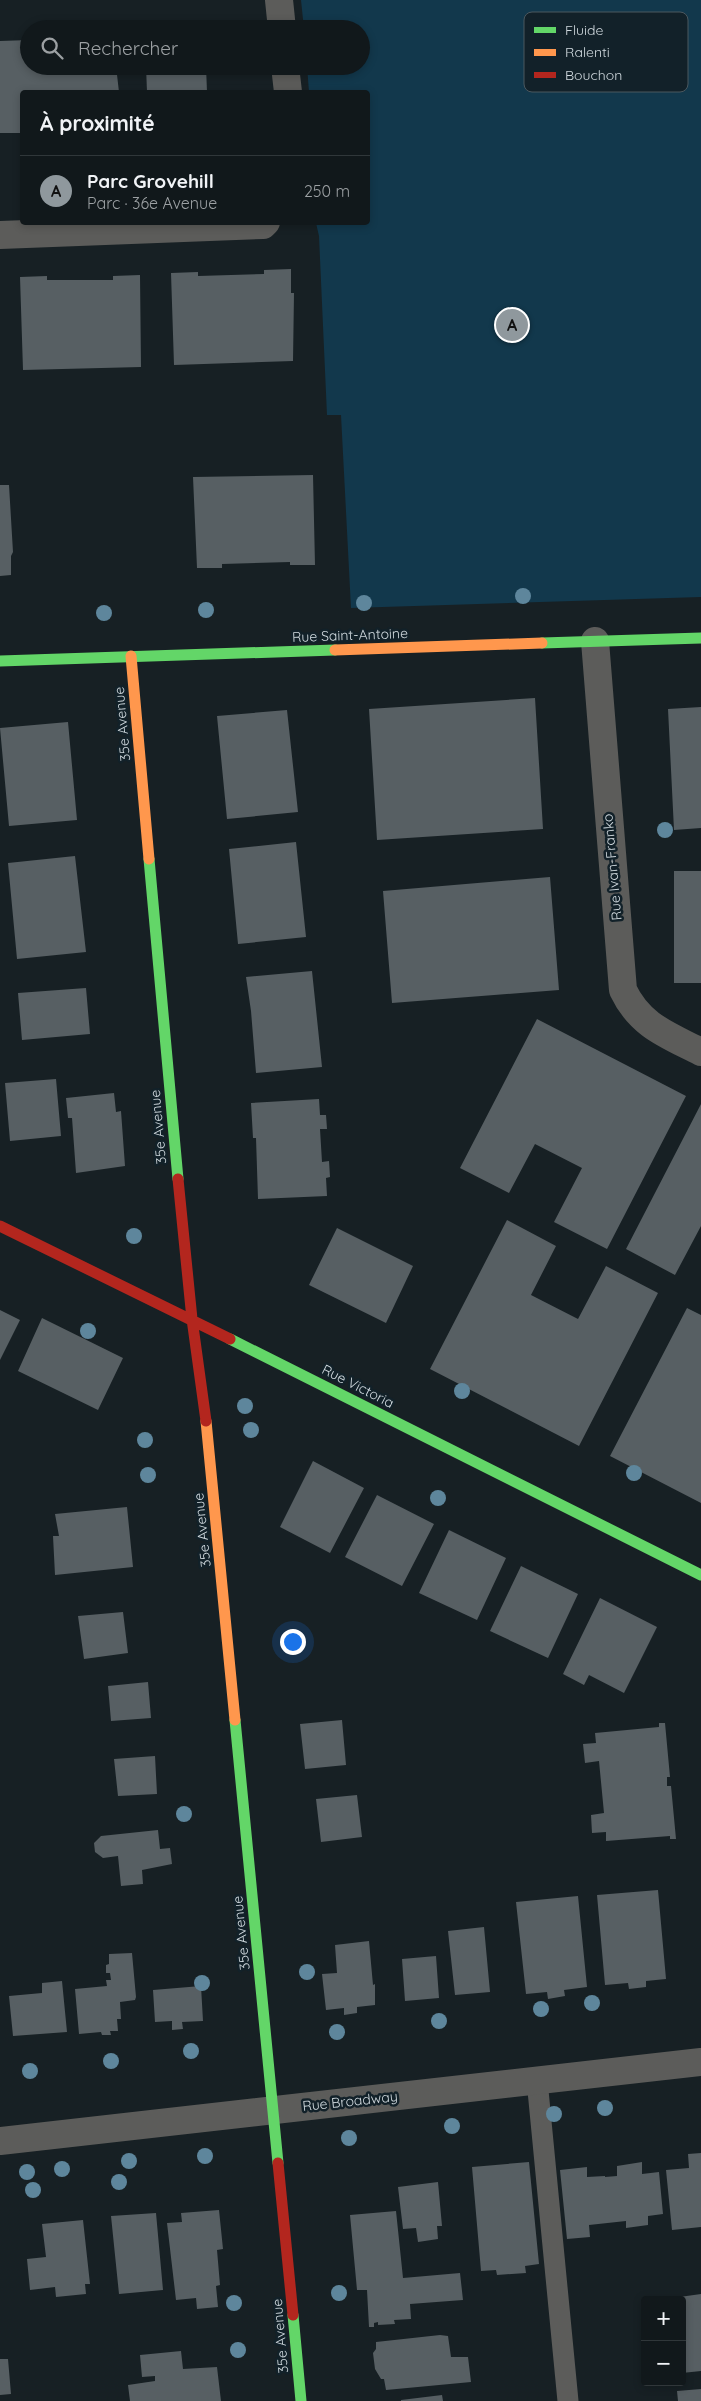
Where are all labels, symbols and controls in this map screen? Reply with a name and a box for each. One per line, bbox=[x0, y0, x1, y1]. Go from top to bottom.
legend bbox=[524, 12, 688, 92]
search box bbox=[20, 20, 370, 75]
text: Fluide bbox=[565, 21, 604, 39]
icon: search bbox=[38, 34, 66, 62]
text: Rechercher bbox=[78, 36, 178, 60]
text: Ralenti bbox=[565, 43, 610, 61]
text: Bouchon bbox=[565, 66, 622, 84]
text: À proximité bbox=[40, 110, 155, 136]
text: Parc Grovehill bbox=[87, 169, 214, 193]
text: A bbox=[51, 181, 61, 201]
text: 250 m bbox=[304, 181, 350, 201]
text: Parc · 36e Avenue bbox=[87, 193, 217, 213]
pin: A bbox=[496, 306, 528, 344]
street label: Rue Saint-Antoine bbox=[292, 624, 408, 646]
street label: 35e Avenue bbox=[110, 686, 134, 762]
street label: Rue Ivan-Franko bbox=[598, 813, 626, 921]
street label: 35e Avenue bbox=[146, 1089, 170, 1165]
street label: Rue Victoria bbox=[319, 1360, 397, 1412]
street label: 35e Avenue bbox=[189, 1492, 215, 1568]
your location bbox=[280, 1629, 306, 1655]
street label: 35e Avenue bbox=[228, 1895, 254, 1971]
street label: Rue Broadway bbox=[302, 2087, 398, 2115]
map controls bbox=[641, 2296, 686, 2386]
button: + bbox=[641, 2296, 686, 2341]
street label: 35e Avenue bbox=[268, 2298, 292, 2374]
button: − bbox=[641, 2341, 686, 2386]

